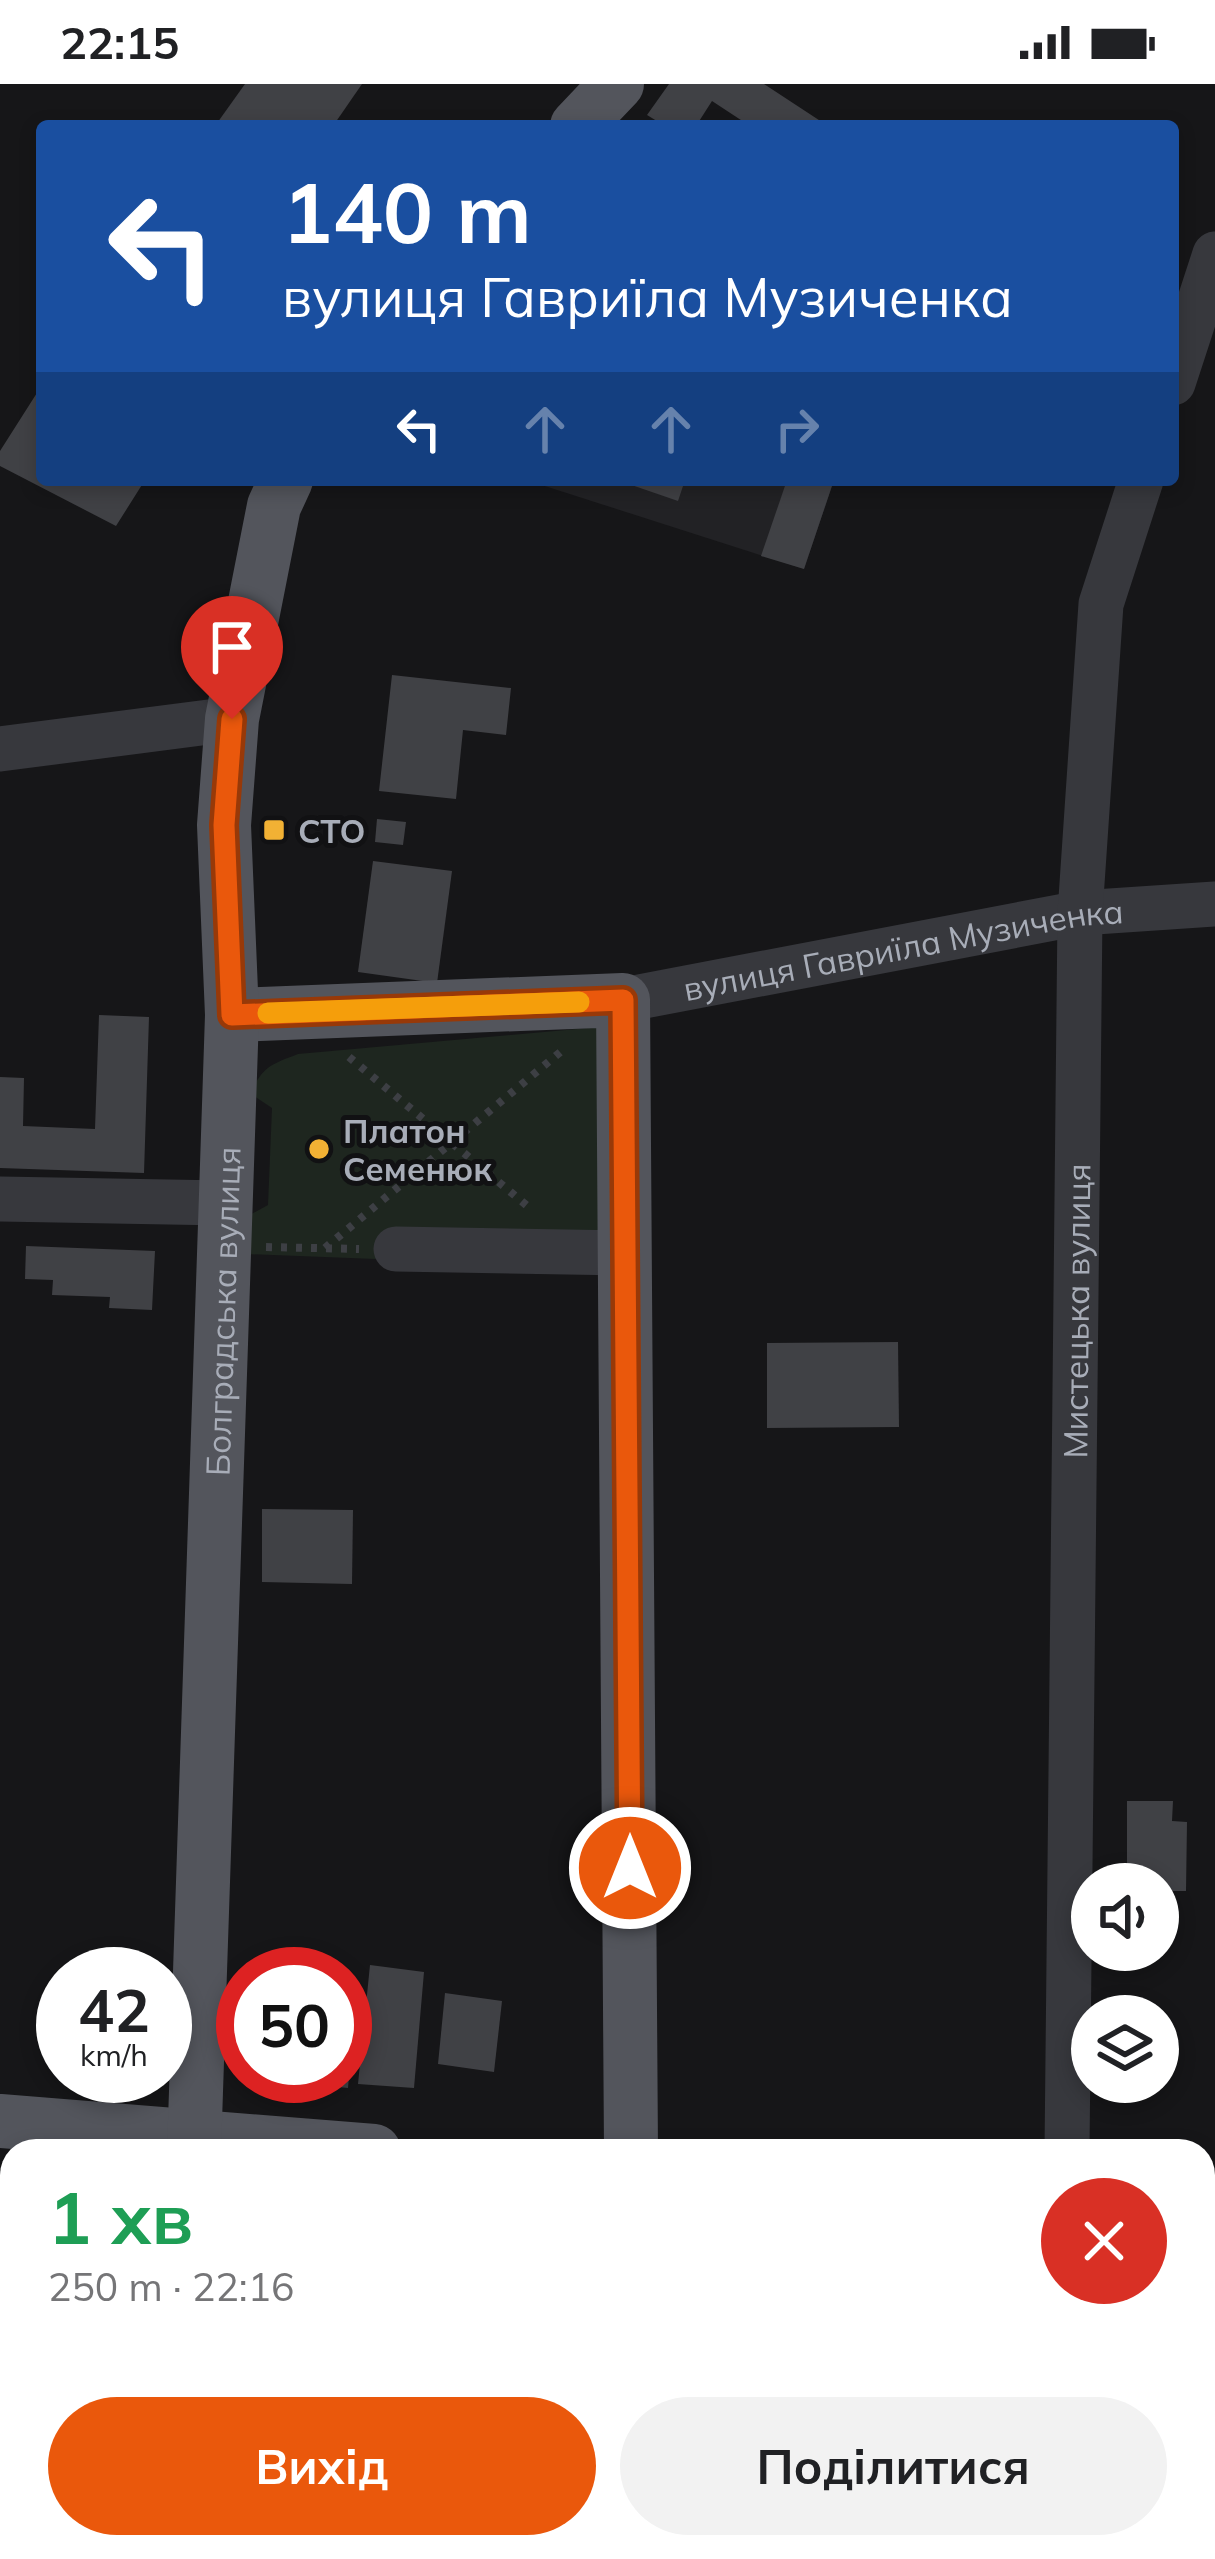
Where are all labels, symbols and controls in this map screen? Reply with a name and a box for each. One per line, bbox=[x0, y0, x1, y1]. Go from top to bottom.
text: 22:15 bbox=[60, 14, 179, 70]
text: 140 m bbox=[282, 159, 532, 264]
icon: left bbox=[84, 168, 240, 324]
text: вулиця Гавриїла Музиченка bbox=[282, 263, 1013, 331]
icon: left bbox=[386, 396, 452, 462]
icon: ahead bbox=[512, 396, 578, 462]
icon: ahead bbox=[638, 396, 704, 462]
icon: right bbox=[764, 396, 830, 462]
pin bbox=[181, 596, 283, 719]
icon: arrive bbox=[199, 614, 265, 680]
place label: СТО bbox=[298, 810, 365, 851]
marker: СТО bbox=[261, 817, 287, 843]
street label: вулиця Гавриїла Музиченка bbox=[680, 890, 1124, 1009]
place label: Платон Семенюк bbox=[343, 1110, 492, 1189]
marker: Платон Семенюк bbox=[306, 1136, 332, 1162]
street label: Болградська вулиця bbox=[196, 1146, 248, 1477]
street label: Мистецька вулиця bbox=[1054, 1163, 1098, 1459]
position arrow bbox=[567, 1805, 693, 1931]
map controls bbox=[1071, 1863, 1179, 2103]
button: sound bbox=[1071, 1863, 1179, 1971]
speed limit sign: 50 bbox=[216, 1947, 372, 2103]
text: 42 bbox=[78, 1972, 150, 2047]
button: layers bbox=[1071, 1995, 1179, 2103]
text: km/h bbox=[80, 2036, 148, 2074]
text: 1 хв bbox=[48, 2172, 193, 2262]
button: close bbox=[1041, 2178, 1167, 2304]
text: 250 m · 22:16 bbox=[48, 2262, 294, 2311]
button: Вихід bbox=[48, 2397, 596, 2535]
button: Поділитися bbox=[620, 2397, 1167, 2535]

